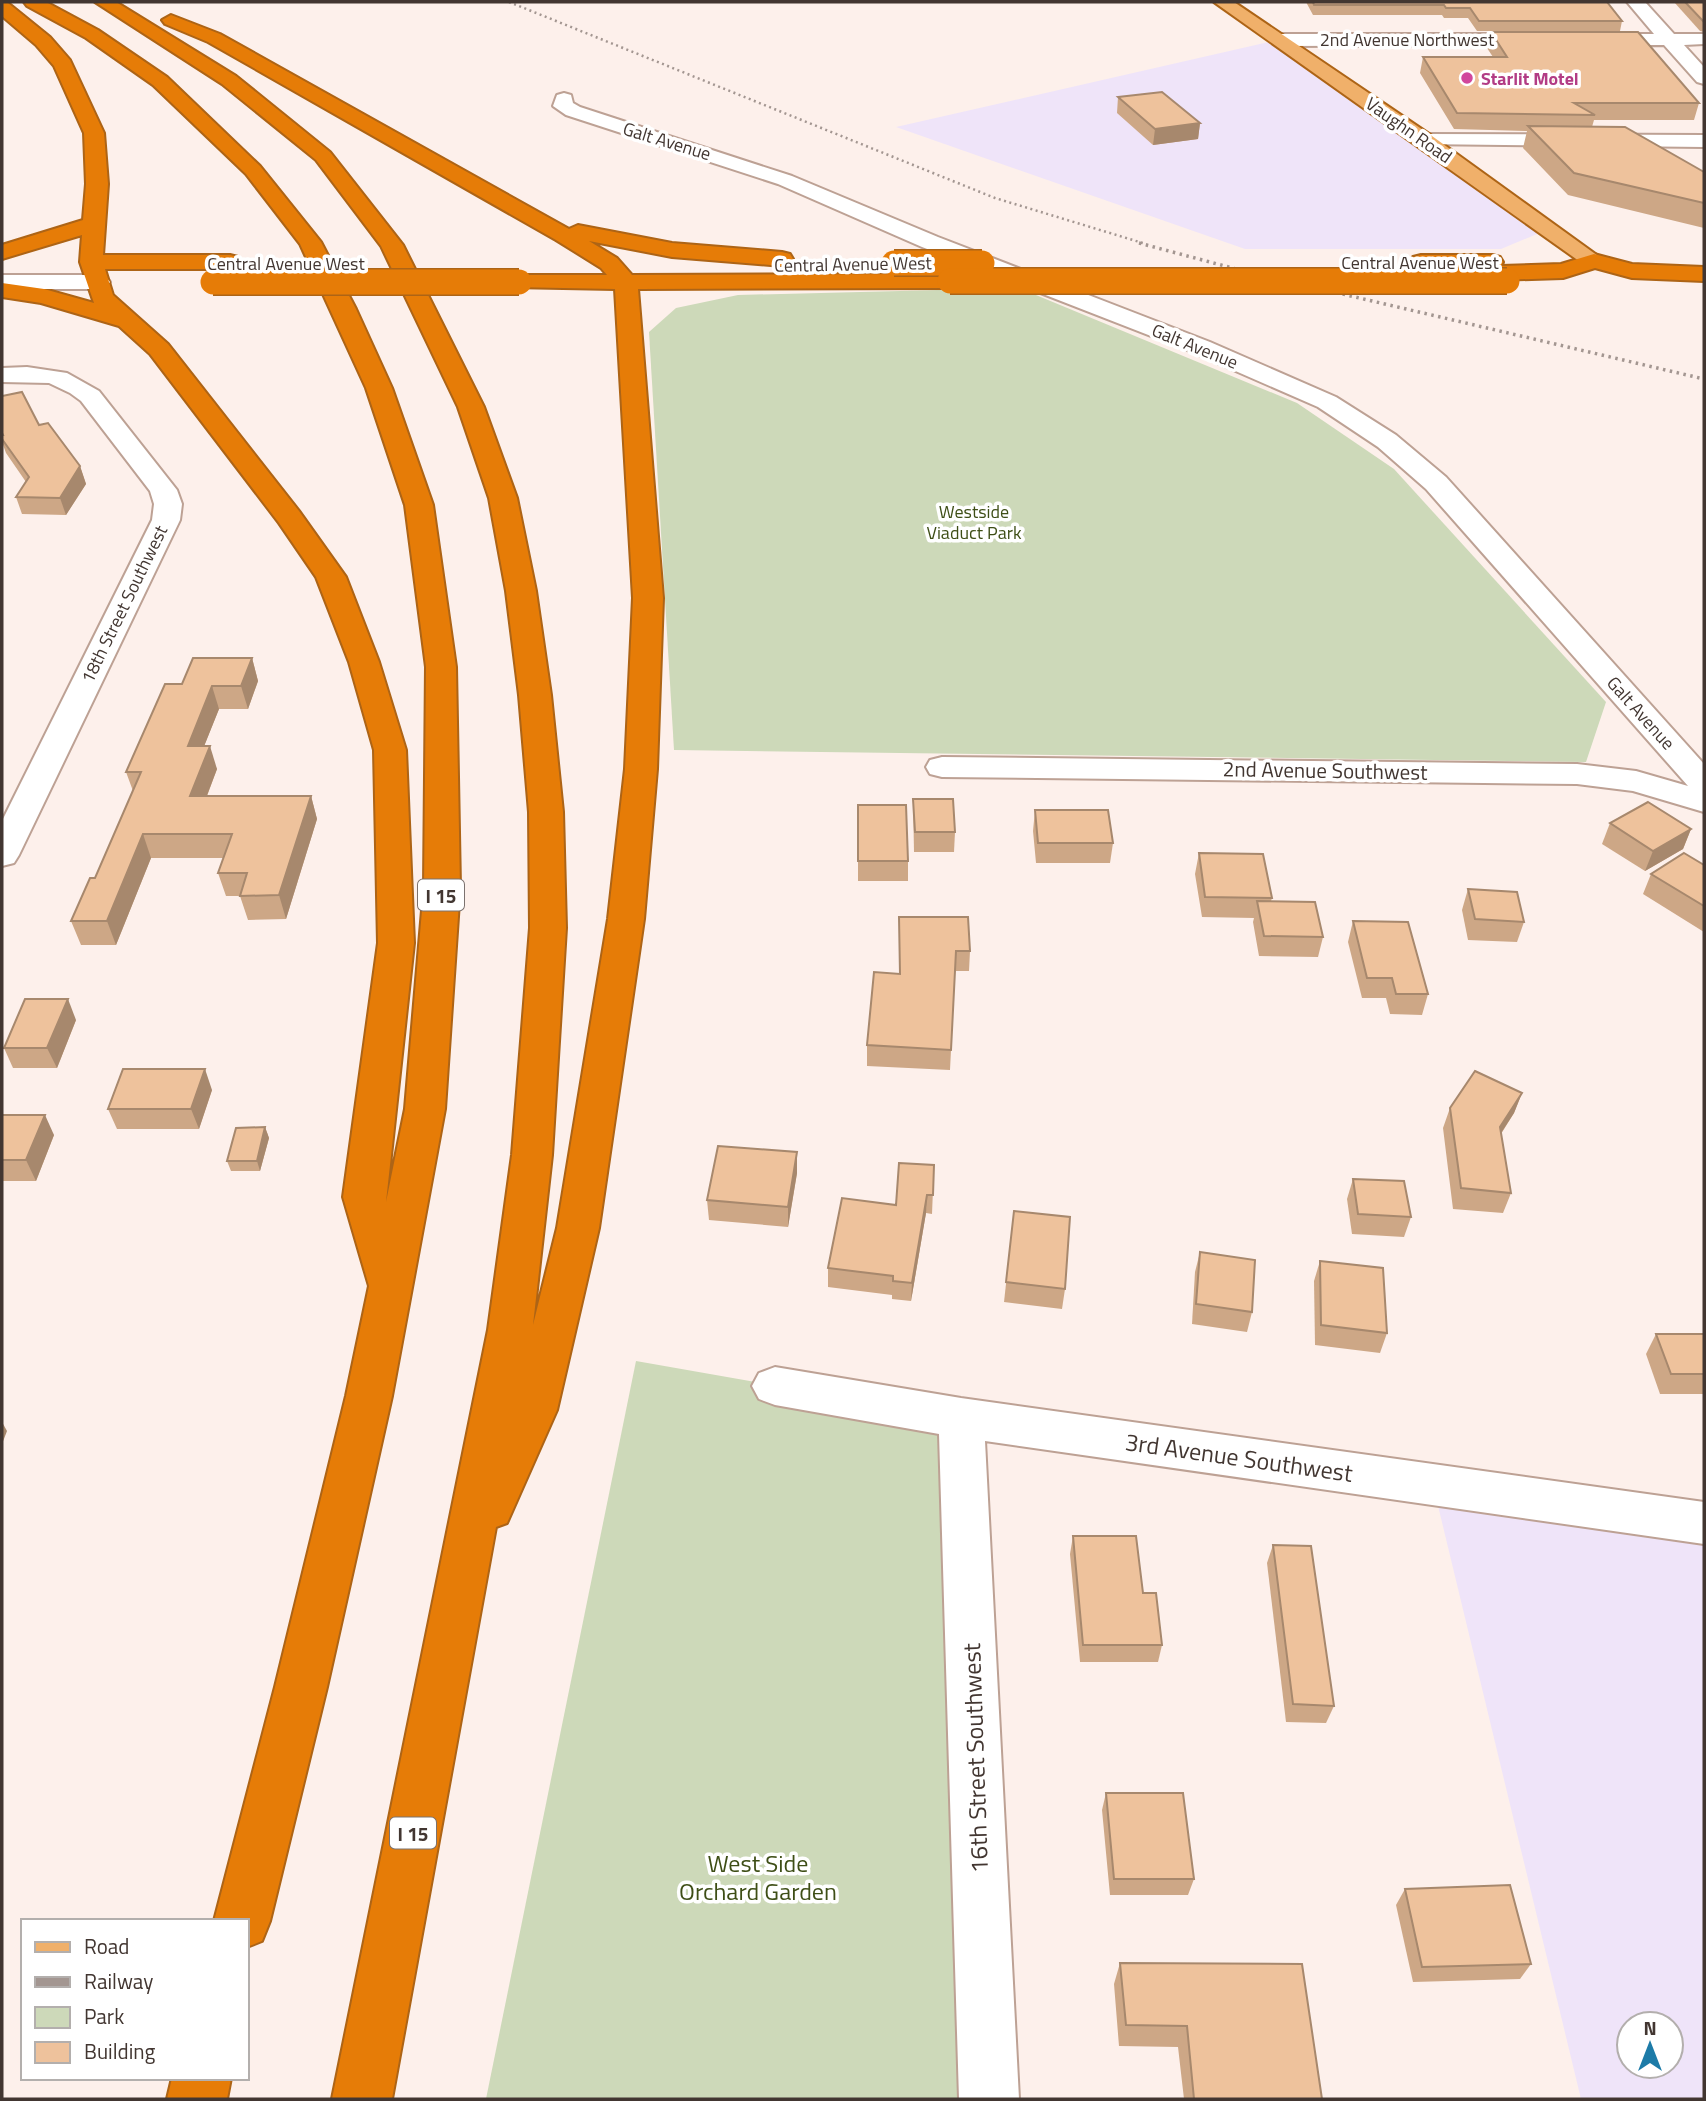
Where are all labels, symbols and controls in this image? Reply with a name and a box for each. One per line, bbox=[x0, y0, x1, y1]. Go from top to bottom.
street label: 2nd Avenue Northwest bbox=[1320, 26, 1495, 53]
place label: Starlit Motel bbox=[1481, 65, 1579, 92]
marker: Starlit Motel bbox=[1459, 70, 1475, 86]
street label: Vaughn Road bbox=[1360, 90, 1458, 170]
street label: Galt Avenue bbox=[620, 115, 714, 167]
street label: Central Avenue West bbox=[774, 249, 933, 279]
street label: Central Avenue West bbox=[1341, 249, 1499, 276]
street label: Central Avenue West bbox=[207, 250, 365, 277]
street label: Galt Avenue bbox=[1148, 316, 1242, 376]
park label: Westside Viaduct Park bbox=[926, 498, 1022, 546]
street label: 18th Street Southwest bbox=[74, 520, 174, 687]
street label: Galt Avenue bbox=[1601, 670, 1681, 756]
street label: 2nd Avenue Southwest bbox=[1222, 752, 1428, 788]
road number: I 15 bbox=[418, 880, 464, 911]
street label: 3rd Avenue Southwest bbox=[1123, 1423, 1356, 1491]
street label: 16th Street Southwest bbox=[953, 1642, 997, 1874]
road number: I 15 bbox=[390, 1817, 436, 1848]
park label: West Side Orchard Garden bbox=[679, 1845, 837, 1909]
legend bbox=[21, 1919, 248, 2080]
text: Road bbox=[84, 1930, 129, 1962]
text: Railway bbox=[84, 1965, 153, 1997]
text: Park bbox=[84, 2000, 124, 2032]
north arrow bbox=[1615, 2010, 1685, 2080]
text: N bbox=[1643, 2013, 1657, 2042]
text: Building bbox=[84, 2035, 156, 2067]

